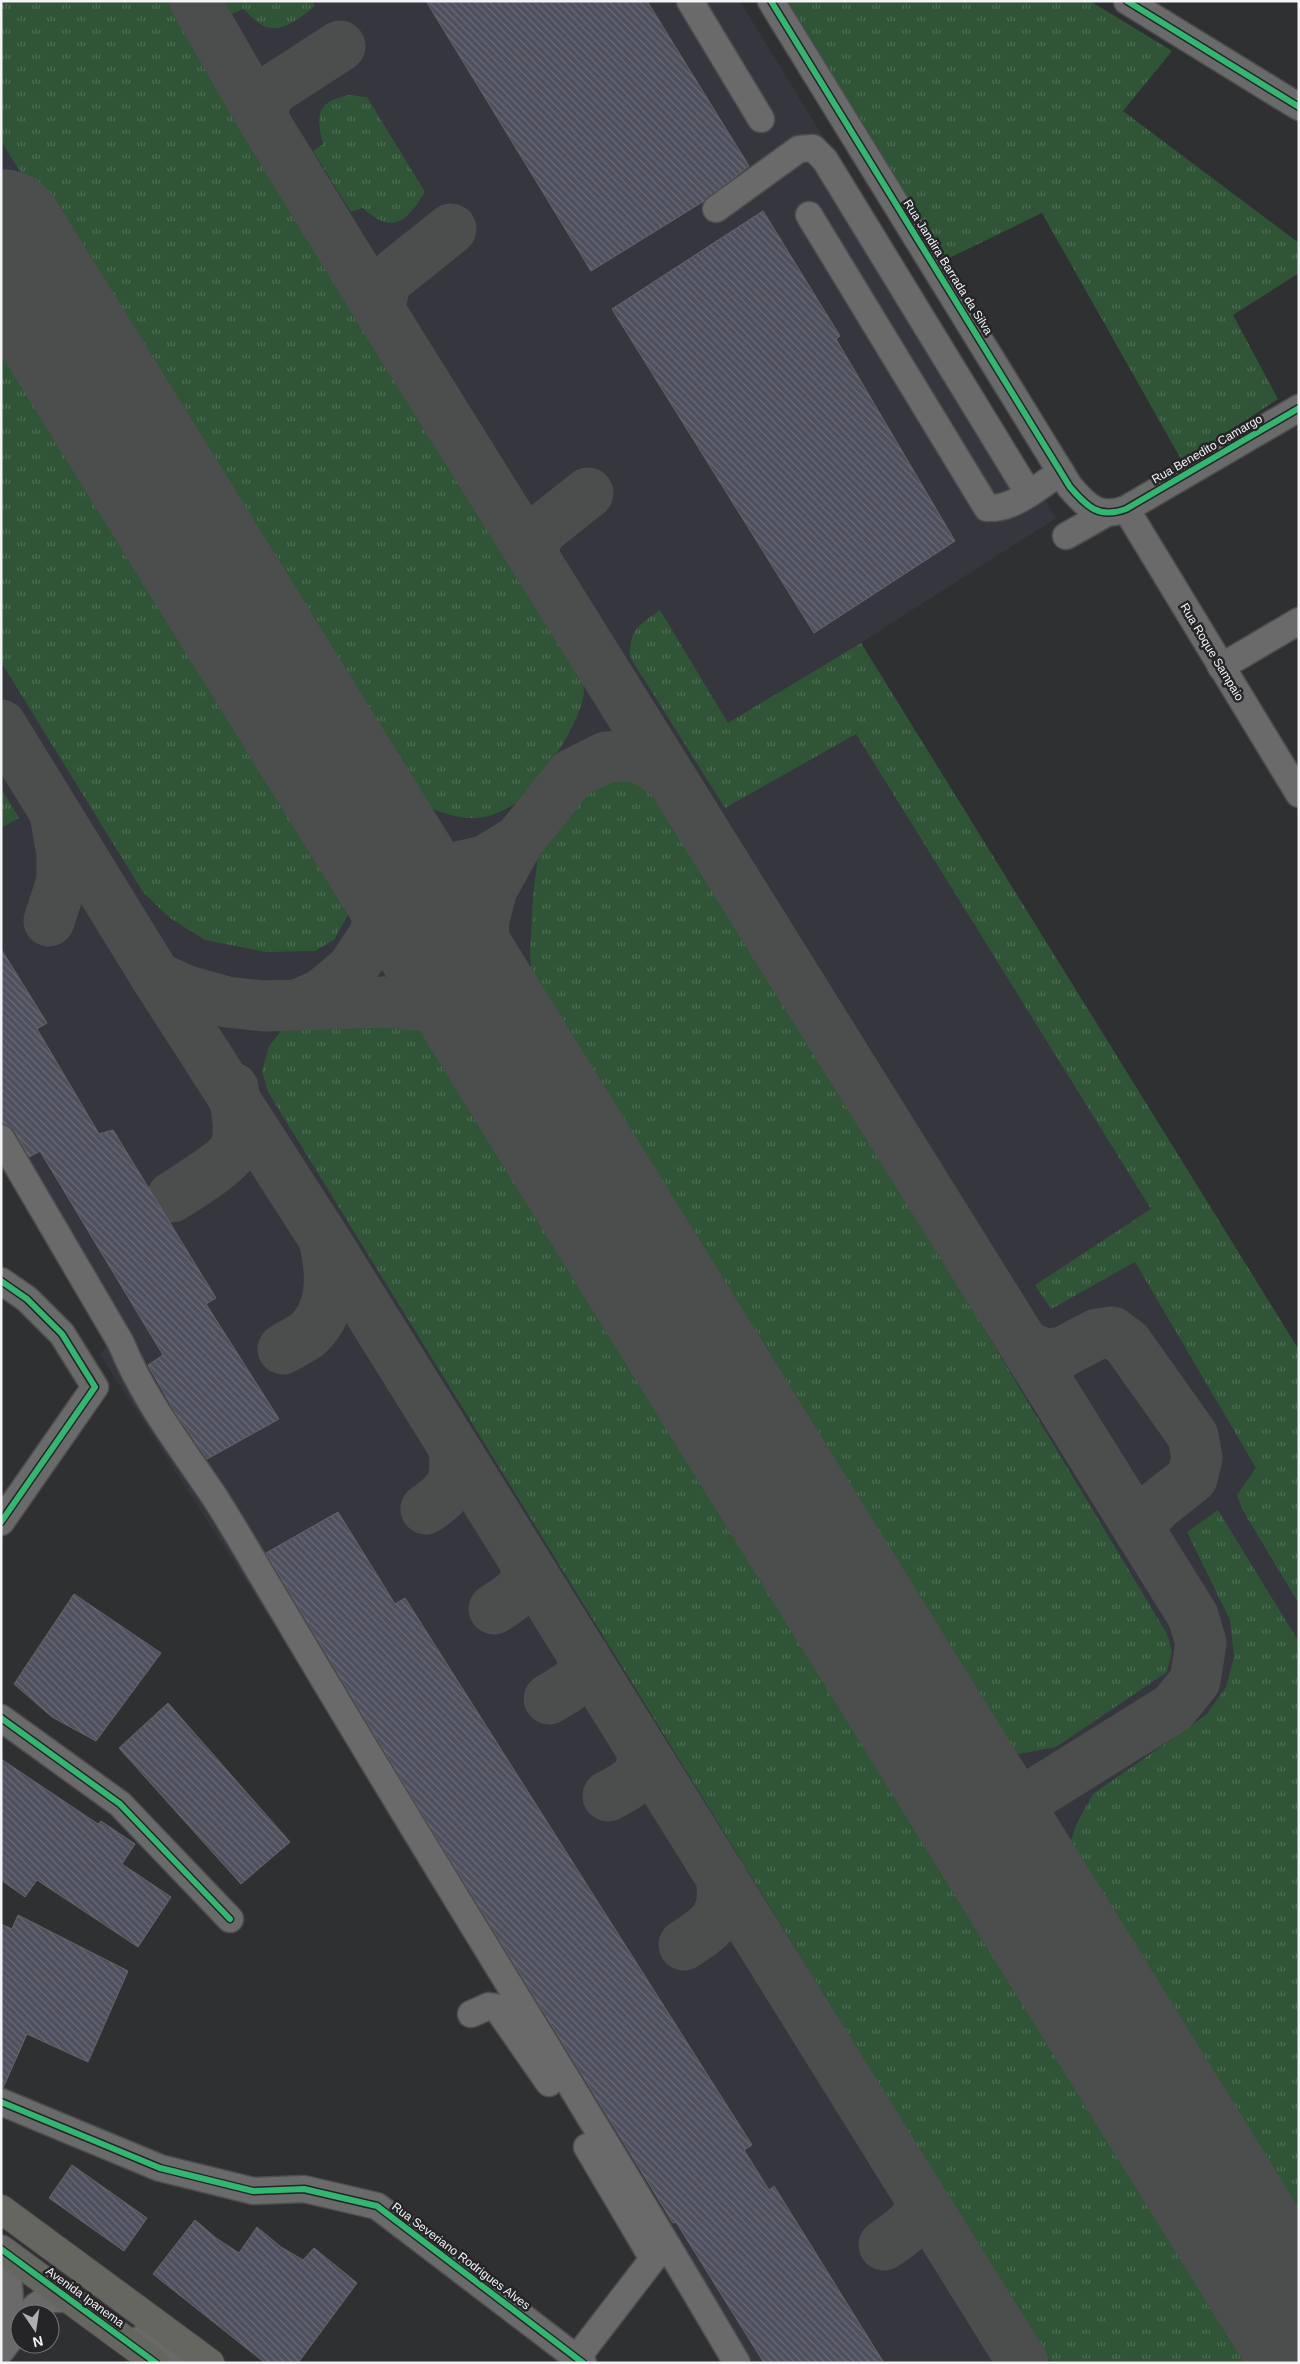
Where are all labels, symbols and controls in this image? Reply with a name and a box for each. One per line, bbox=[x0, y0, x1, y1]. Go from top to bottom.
street label: Rua Jandira Barrada da Silva bbox=[901, 197, 996, 337]
street label: Rua Benedito Camargo bbox=[1149, 411, 1265, 486]
street label: Rua Roque Sampaio bbox=[1177, 601, 1247, 704]
street label: Rua Severiano Rodrigues Alves bbox=[389, 2199, 533, 2313]
street label: Avenida Ipanema bbox=[43, 2264, 127, 2330]
north arrow bbox=[10, 2304, 60, 2354]
text: N bbox=[31, 2333, 45, 2351]

